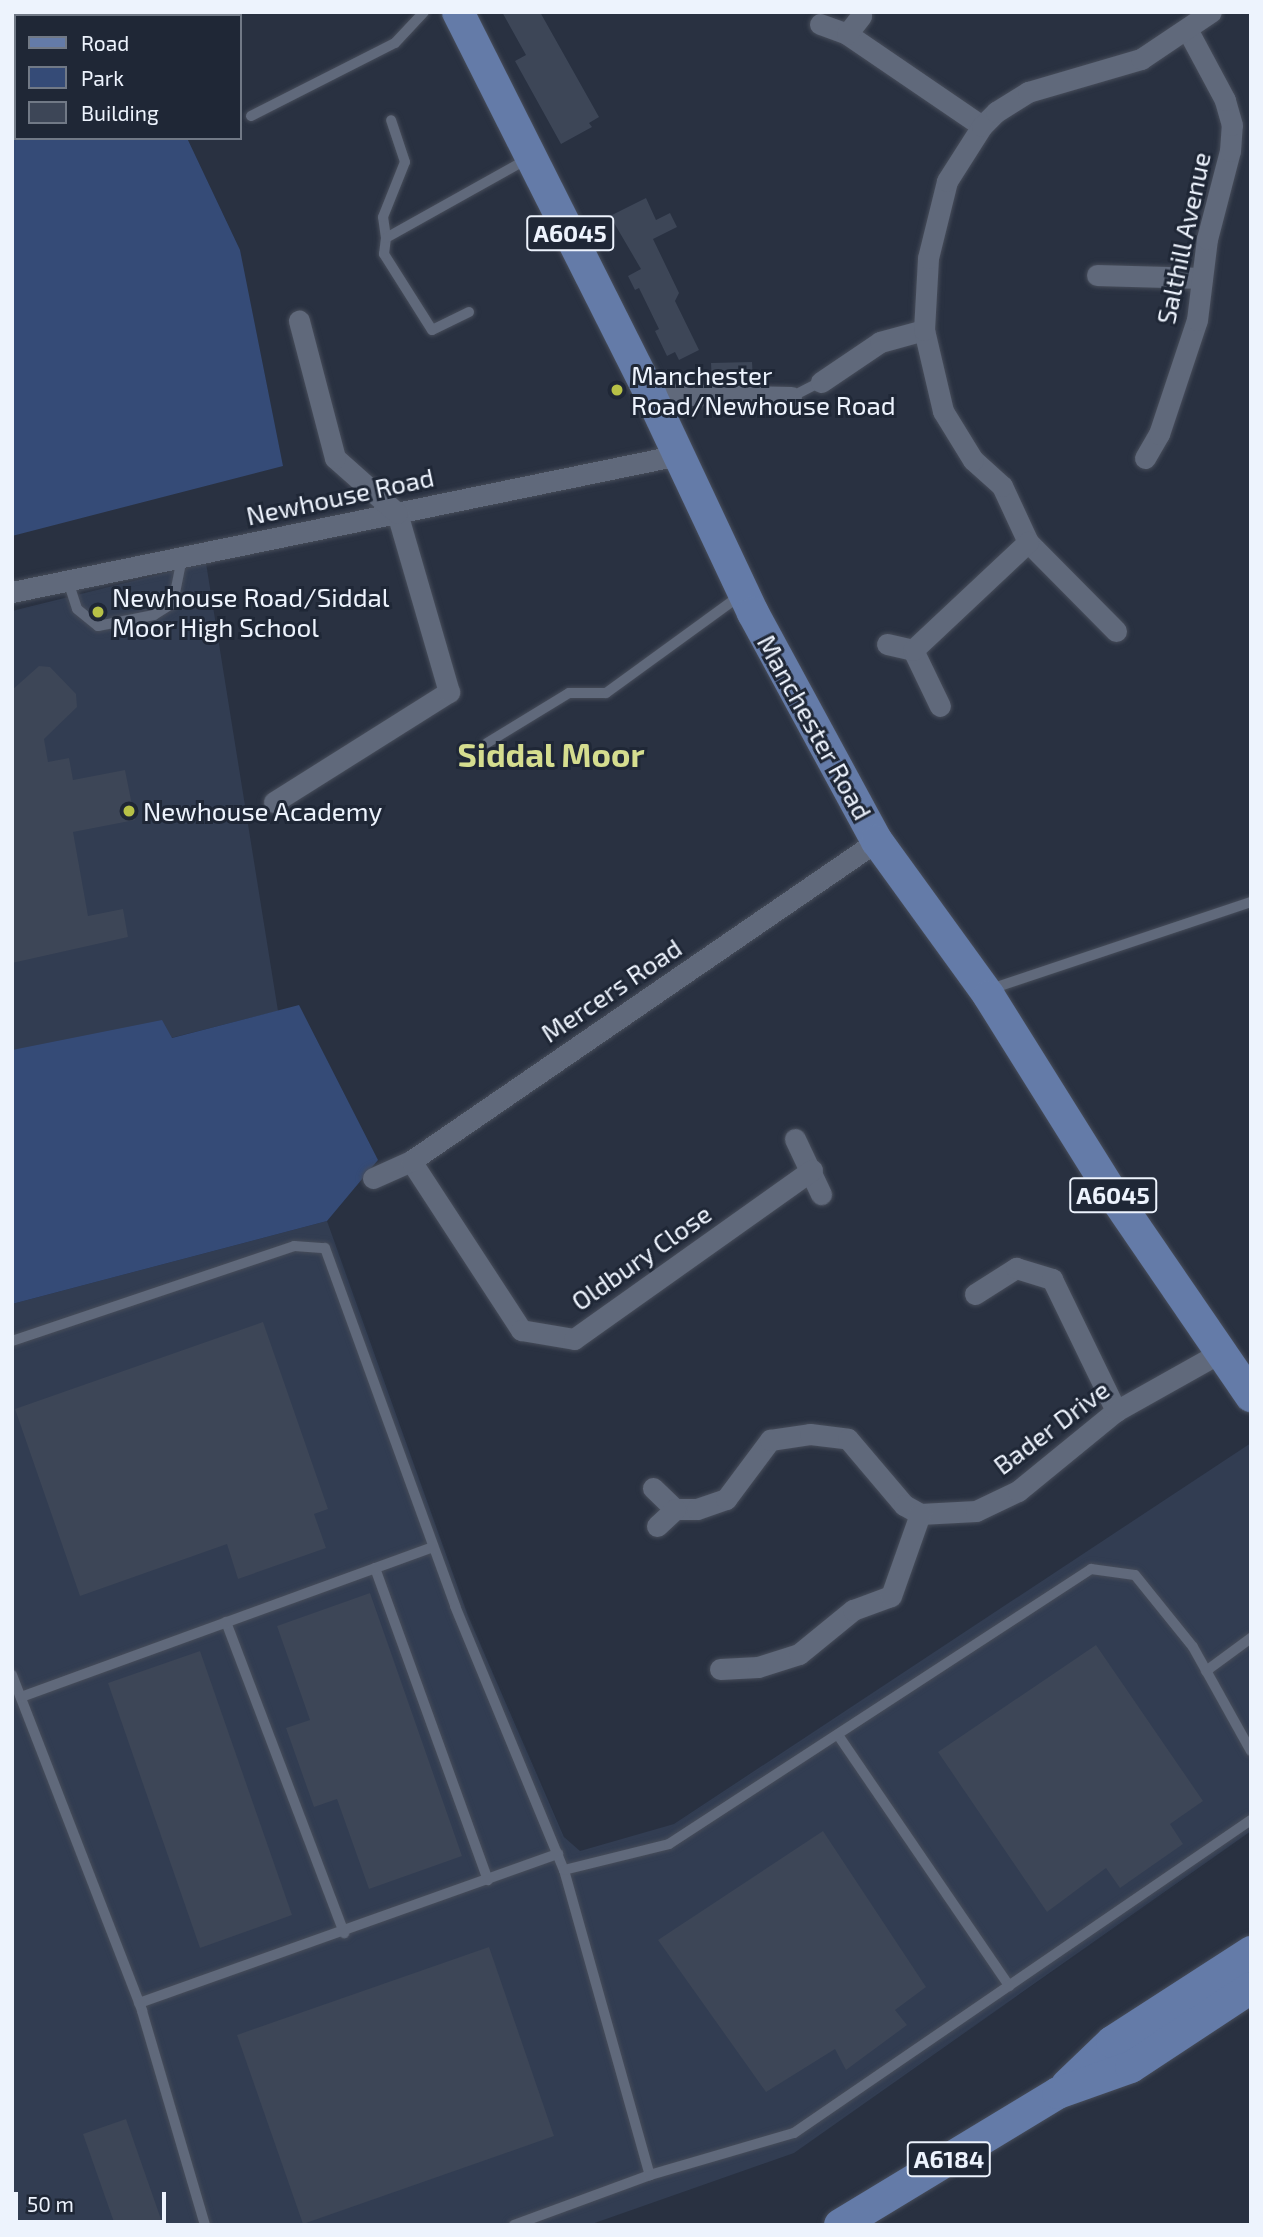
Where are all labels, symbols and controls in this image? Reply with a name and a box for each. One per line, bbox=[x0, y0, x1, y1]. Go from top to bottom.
legend bbox=[14, 14, 242, 140]
text: Road bbox=[81, 30, 129, 55]
text: Park bbox=[81, 65, 124, 90]
text: Building bbox=[81, 100, 159, 125]
street label: Salthill Avenue bbox=[1149, 149, 1217, 327]
road number: A6045 bbox=[524, 212, 616, 254]
place label: Manchester Road/Newhouse Road bbox=[631, 359, 896, 420]
marker: Manchester Road/Newhouse Road bbox=[609, 382, 625, 398]
street label: Newhouse Road bbox=[243, 461, 437, 531]
place label: Newhouse Road/Siddal Moor High School bbox=[112, 581, 390, 642]
marker: Newhouse Road/Siddal Moor High School bbox=[90, 604, 106, 620]
street label: Manchester Road bbox=[751, 629, 879, 825]
district label: Siddal Moor bbox=[457, 735, 645, 775]
place label: Newhouse Academy bbox=[143, 795, 383, 827]
marker: Newhouse Academy bbox=[121, 803, 137, 819]
street label: Mercers Road bbox=[535, 932, 687, 1048]
road number: A6045 bbox=[1068, 1175, 1158, 1216]
street label: Oldbury Close bbox=[565, 1197, 717, 1317]
street label: Bader Drive bbox=[987, 1373, 1115, 1481]
road number: A6184 bbox=[905, 2138, 993, 2180]
scale bar bbox=[18, 2178, 170, 2222]
text: 50 m bbox=[27, 2191, 74, 2216]

